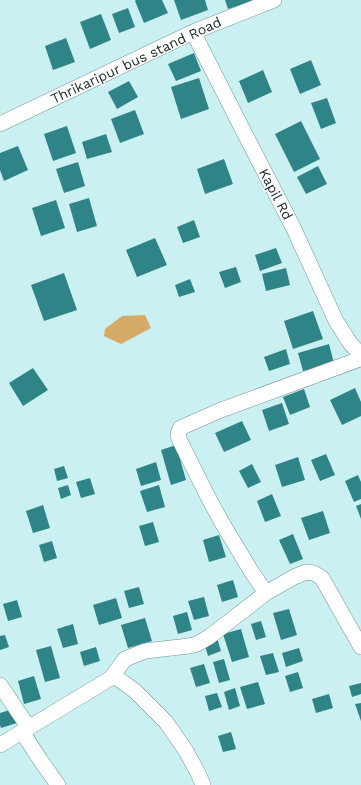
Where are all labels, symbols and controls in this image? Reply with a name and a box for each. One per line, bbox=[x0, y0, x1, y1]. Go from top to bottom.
street label: Thrikaripur bus stand Road bbox=[48, 13, 224, 107]
street label: Kapil Rd bbox=[256, 166, 296, 222]

